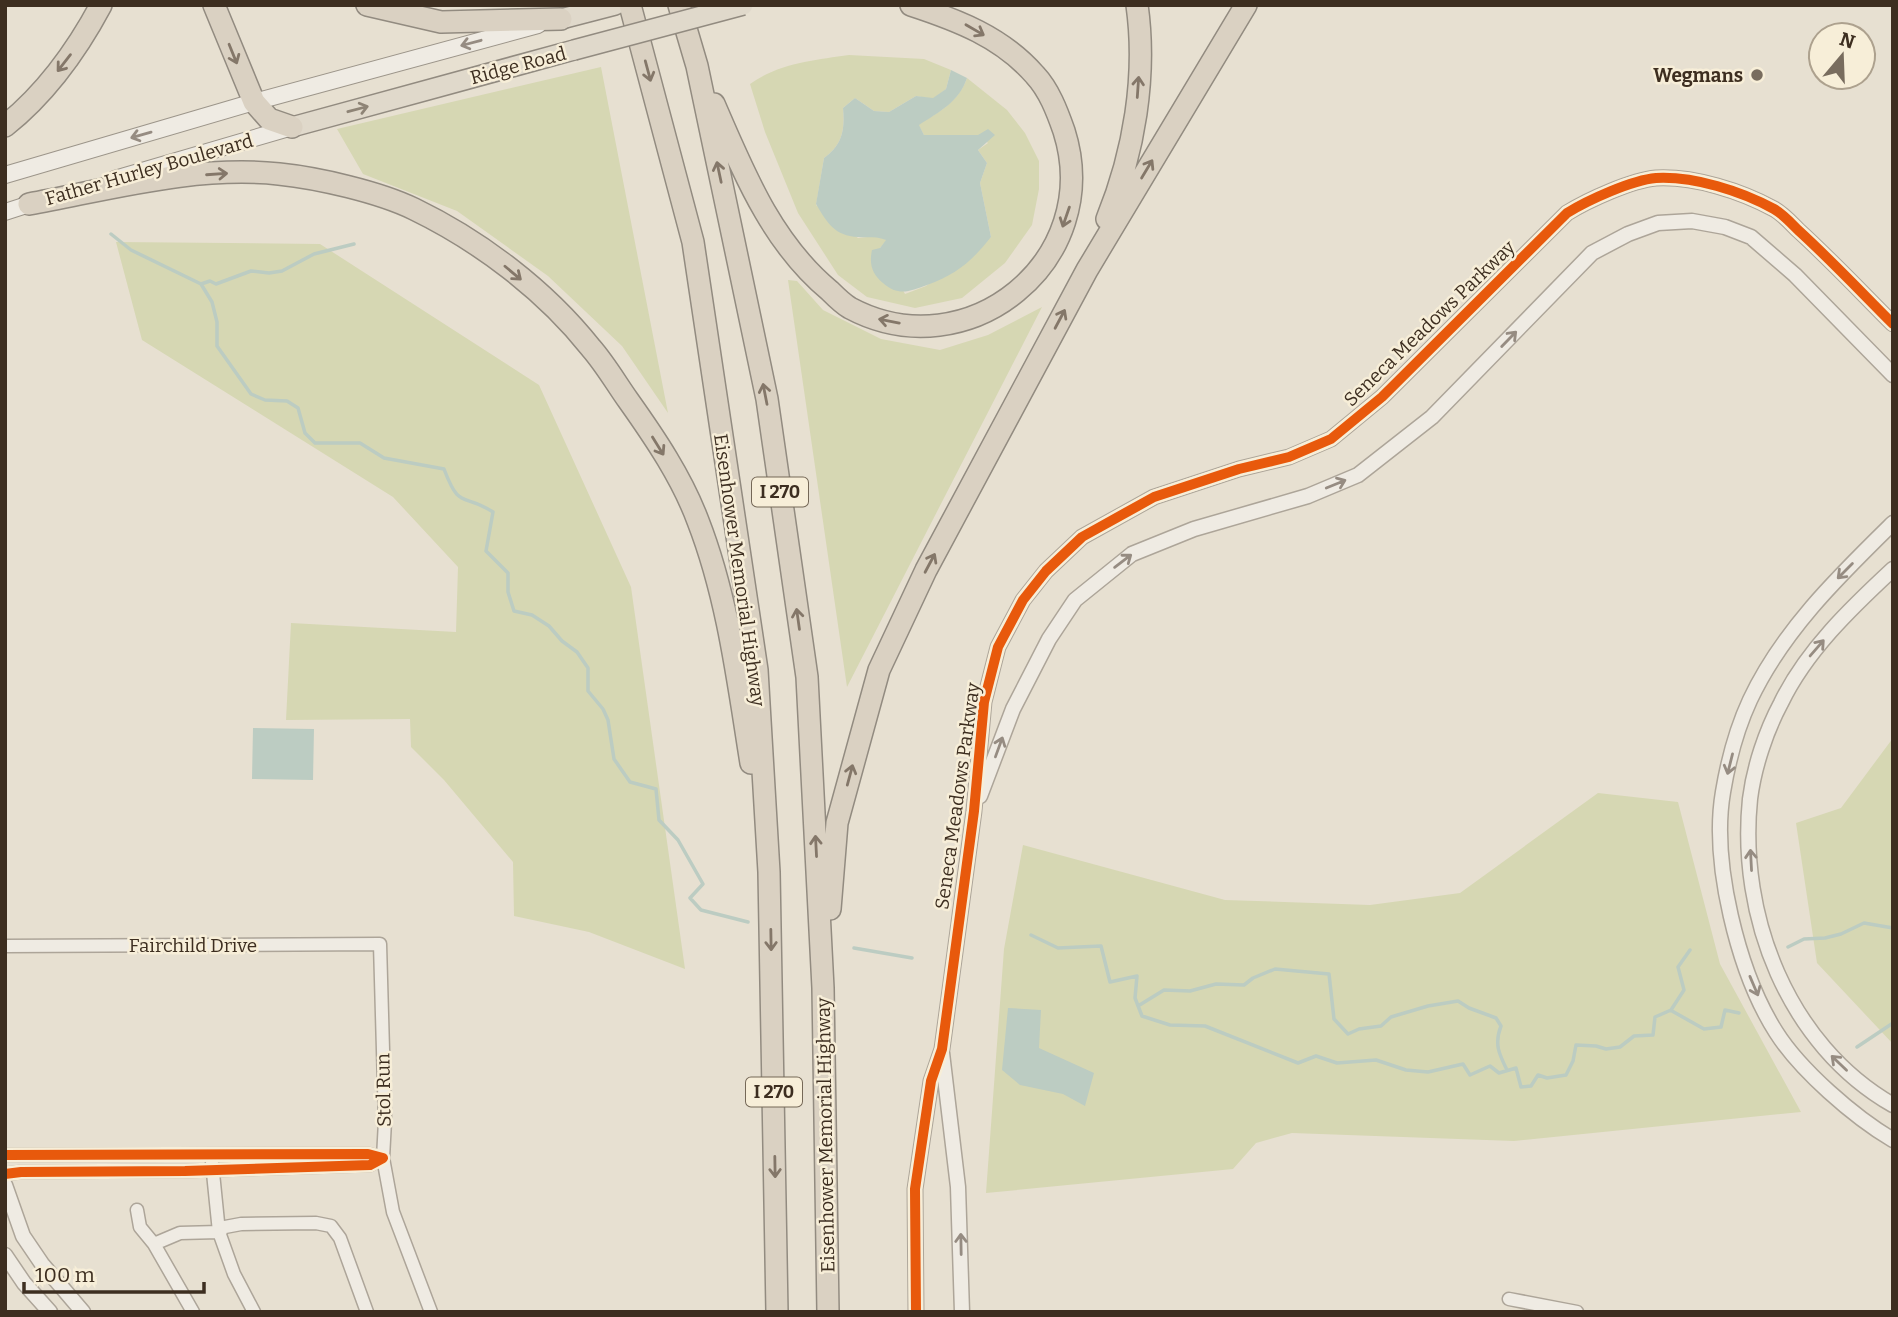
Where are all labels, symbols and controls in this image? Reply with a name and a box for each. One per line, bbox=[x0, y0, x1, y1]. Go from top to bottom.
north arrow bbox=[1807, 21, 1877, 91]
one-way arrow bbox=[965, 23, 985, 37]
text: N bbox=[1837, 27, 1858, 54]
one-way arrow bbox=[460, 37, 483, 50]
street label: Ridge Road bbox=[468, 42, 569, 89]
one-way arrow bbox=[227, 43, 240, 65]
one-way arrow bbox=[57, 53, 72, 71]
one-way arrow bbox=[642, 59, 655, 82]
place label: Wegmans bbox=[1653, 64, 1743, 87]
marker: Wegmans bbox=[1749, 67, 1765, 83]
one-way arrow bbox=[1132, 77, 1145, 99]
one-way arrow bbox=[346, 102, 369, 115]
street label: Father Hurley Boulevard bbox=[42, 129, 256, 210]
one-way arrow bbox=[131, 130, 153, 143]
one-way arrow bbox=[1140, 160, 1154, 180]
one-way arrow bbox=[712, 161, 726, 184]
one-way arrow bbox=[205, 167, 228, 180]
one-way arrow bbox=[1059, 206, 1071, 228]
street label: Seneca Meadows Parkway bbox=[1339, 235, 1520, 411]
one-way arrow bbox=[503, 265, 521, 280]
one-way arrow bbox=[1054, 309, 1067, 330]
one-way arrow bbox=[878, 313, 901, 327]
one-way arrow bbox=[1500, 331, 1517, 348]
one-way arrow bbox=[758, 383, 772, 406]
street label: Eisenhower Memorial Highway bbox=[709, 432, 770, 709]
one-way arrow bbox=[652, 435, 666, 455]
one-way arrow bbox=[1325, 477, 1346, 490]
road number: I 270 bbox=[752, 478, 808, 506]
one-way arrow bbox=[923, 553, 937, 573]
one-way arrow bbox=[1113, 554, 1131, 569]
one-way arrow bbox=[1836, 562, 1853, 579]
one-way arrow bbox=[792, 609, 805, 631]
one-way arrow bbox=[1809, 639, 1825, 657]
street label: Seneca Meadows Parkway bbox=[930, 680, 985, 911]
one-way arrow bbox=[994, 737, 1006, 759]
one-way arrow bbox=[1722, 752, 1735, 774]
one-way arrow bbox=[845, 764, 858, 786]
one-way arrow bbox=[809, 835, 822, 858]
one-way arrow bbox=[1744, 848, 1757, 871]
one-way arrow bbox=[764, 928, 777, 951]
street label: Fairchild Drive bbox=[129, 934, 257, 957]
one-way arrow bbox=[1748, 974, 1761, 996]
street label: Eisenhower Memorial Highway bbox=[812, 996, 839, 1273]
street label: Stol Run bbox=[371, 1053, 396, 1127]
one-way arrow bbox=[1831, 1055, 1848, 1072]
road number: I 270 bbox=[746, 1078, 802, 1106]
one-way arrow bbox=[768, 1156, 782, 1179]
one-way arrow bbox=[954, 1232, 968, 1255]
scale bar bbox=[24, 1250, 205, 1294]
text: 100 m bbox=[35, 1262, 95, 1288]

